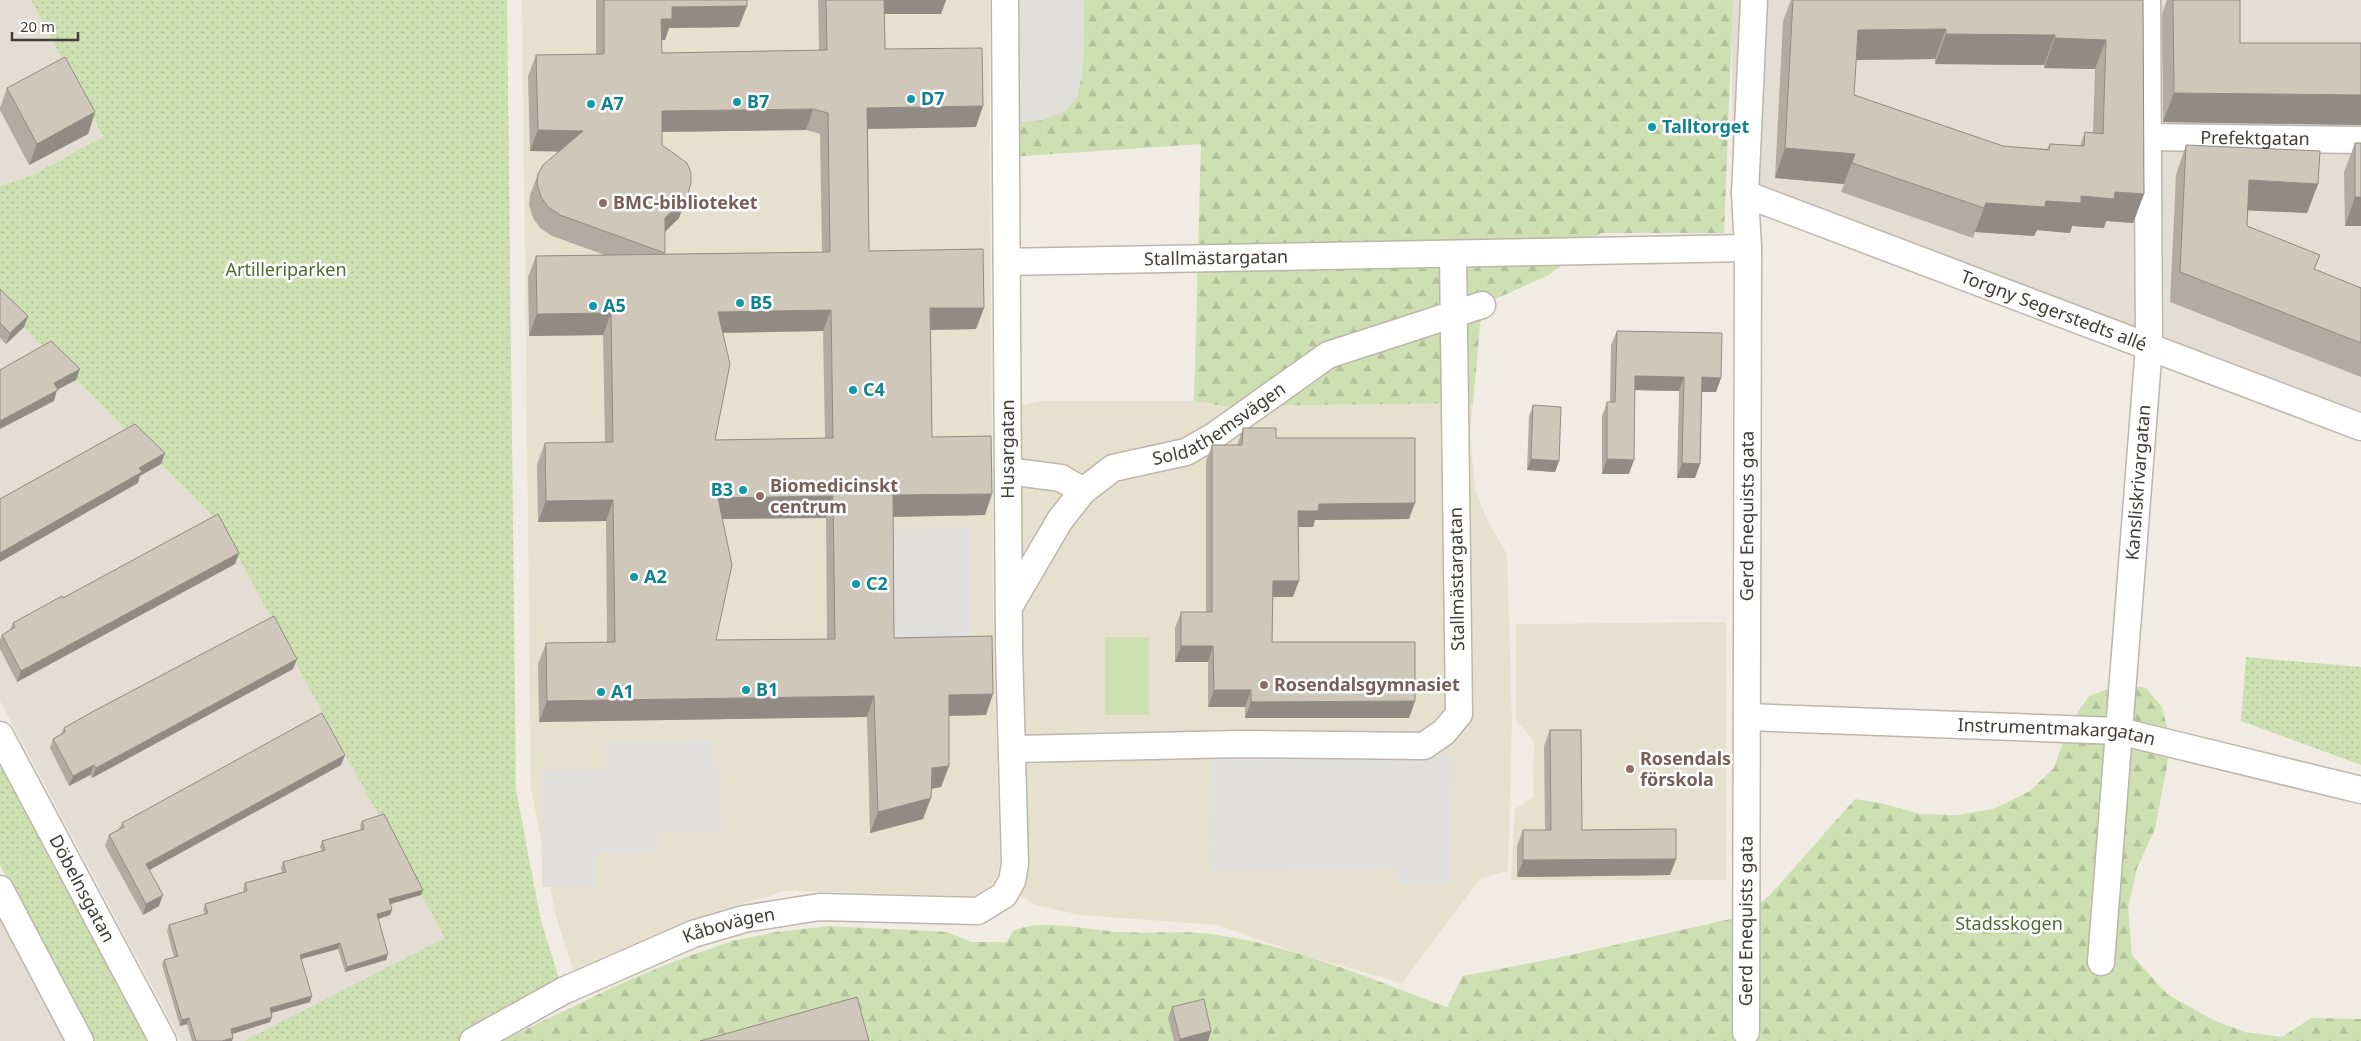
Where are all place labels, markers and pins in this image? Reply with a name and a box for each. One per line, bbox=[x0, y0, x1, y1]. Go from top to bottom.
place label: D7 bbox=[921, 86, 944, 110]
place label: B7 bbox=[747, 89, 769, 113]
place label: A7 bbox=[601, 91, 624, 115]
marker: D7 bbox=[905, 93, 917, 105]
marker: B7 bbox=[731, 96, 743, 108]
marker: A7 bbox=[585, 98, 597, 110]
place label: Talltorget bbox=[1662, 114, 1750, 138]
marker: Talltorget bbox=[1646, 121, 1658, 133]
place label: BMC-biblioteket bbox=[613, 190, 758, 214]
marker: BMC-biblioteket bbox=[597, 197, 609, 209]
place label: B5 bbox=[750, 290, 772, 314]
place label: A5 bbox=[603, 293, 626, 317]
marker: B5 bbox=[734, 297, 746, 309]
marker: A5 bbox=[587, 300, 599, 312]
place label: C4 bbox=[863, 377, 885, 401]
marker: C4 bbox=[847, 384, 859, 396]
place label: Biomedicinskt centrum bbox=[770, 473, 898, 518]
place label: B3 bbox=[711, 477, 733, 501]
marker: B3 bbox=[737, 484, 749, 496]
marker: Biomedicinskt centrum bbox=[754, 490, 766, 502]
place label: A2 bbox=[644, 564, 667, 588]
marker: A2 bbox=[628, 571, 640, 583]
place label: C2 bbox=[866, 571, 888, 595]
marker: C2 bbox=[850, 578, 862, 590]
place label: Rosendalsgymnasiet bbox=[1274, 672, 1460, 696]
place label: B1 bbox=[756, 677, 778, 701]
place label: A1 bbox=[611, 679, 634, 703]
marker: Rosendalsgymnasiet bbox=[1258, 679, 1270, 691]
marker: B1 bbox=[740, 684, 752, 696]
marker: A1 bbox=[595, 686, 607, 698]
place label: Rosendals förskola bbox=[1640, 746, 1731, 791]
marker: Rosendals förskola bbox=[1624, 763, 1636, 775]

